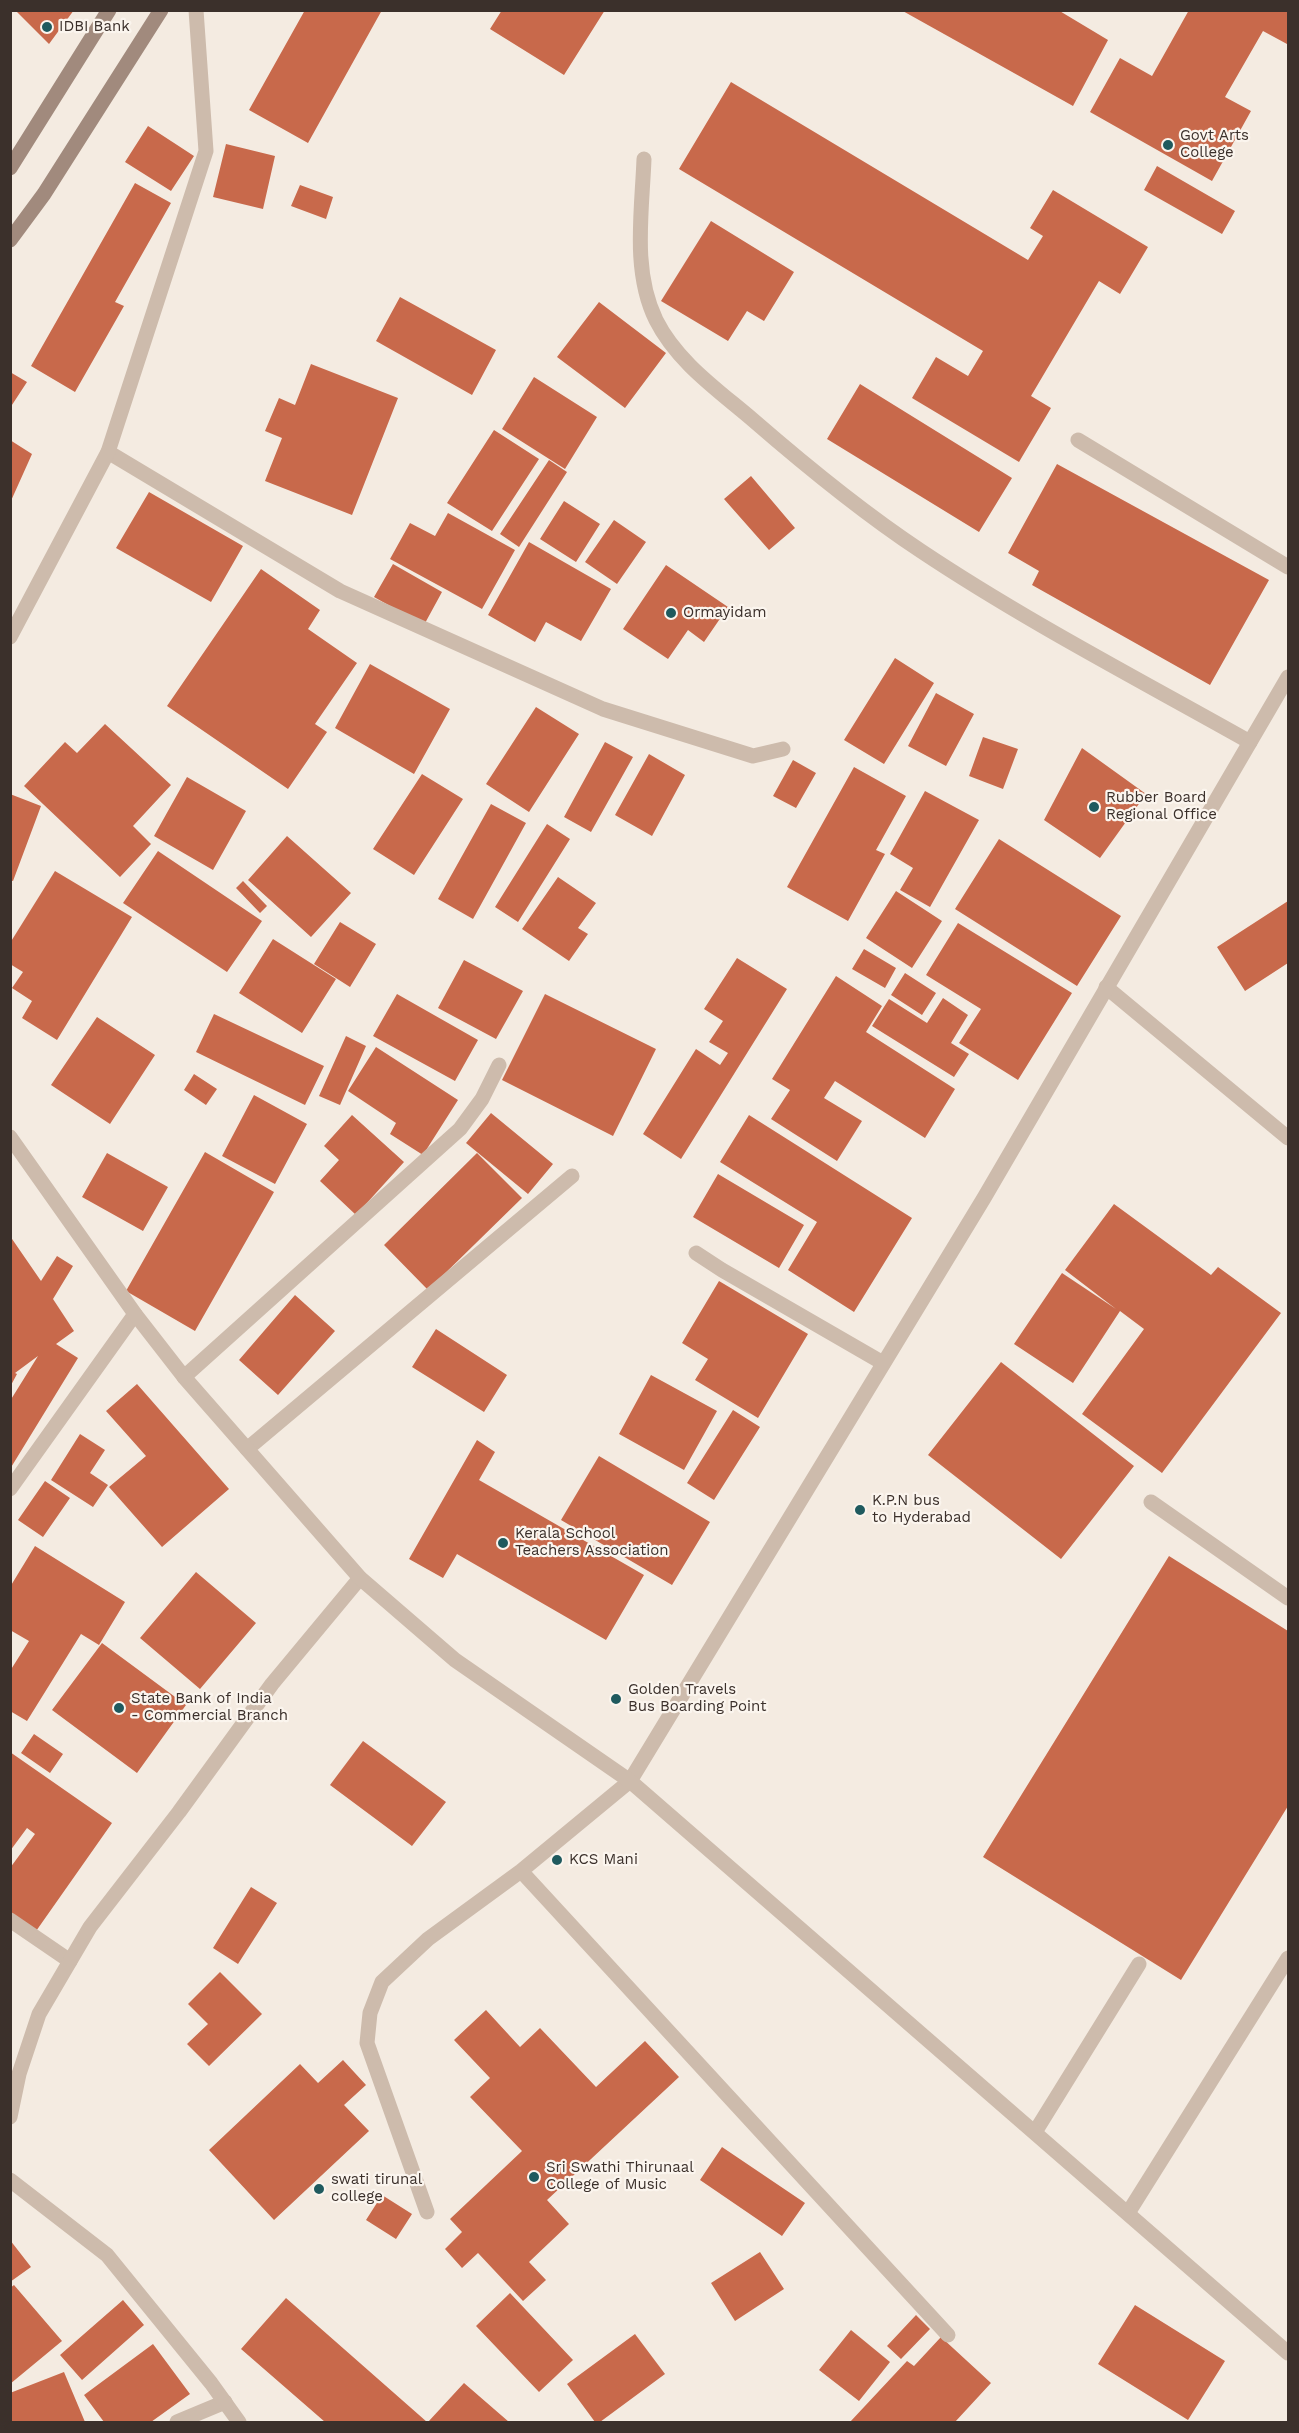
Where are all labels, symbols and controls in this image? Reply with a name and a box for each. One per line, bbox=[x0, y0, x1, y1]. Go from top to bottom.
place label: IDBI Bank bbox=[59, 18, 130, 36]
marker: IDBI Bank bbox=[40, 20, 54, 34]
place label: Govt Arts College bbox=[1180, 127, 1249, 162]
marker: Govt Arts College bbox=[1161, 138, 1175, 152]
place label: Ormayidam bbox=[683, 604, 767, 622]
marker: Ormayidam bbox=[664, 606, 678, 620]
place label: Rubber Board Regional Office bbox=[1106, 789, 1217, 824]
marker: Rubber Board Regional Office bbox=[1087, 800, 1101, 814]
place label: K.P.N bus to Hyderabad bbox=[872, 1492, 971, 1527]
marker: K.P.N bus to Hyderabad bbox=[853, 1503, 867, 1517]
place label: Kerala School Teachers Association bbox=[515, 1525, 668, 1560]
marker: Kerala School Teachers Association bbox=[496, 1536, 510, 1550]
place label: Golden Travels Bus Boarding Point bbox=[628, 1681, 766, 1716]
place label: State Bank of India - Commercial Branch bbox=[131, 1690, 288, 1725]
marker: Golden Travels Bus Boarding Point bbox=[609, 1692, 623, 1706]
marker: State Bank of India - Commercial Branch bbox=[112, 1701, 126, 1715]
place label: KCS Mani bbox=[569, 1851, 638, 1869]
marker: KCS Mani bbox=[550, 1853, 564, 1867]
place label: Sri Swathi Thirunaal College of Music bbox=[546, 2159, 694, 2194]
marker: Sri Swathi Thirunaal College of Music bbox=[527, 2170, 541, 2184]
place label: swati tirunal college bbox=[331, 2171, 422, 2206]
marker: swati tirunal college bbox=[312, 2182, 326, 2196]

